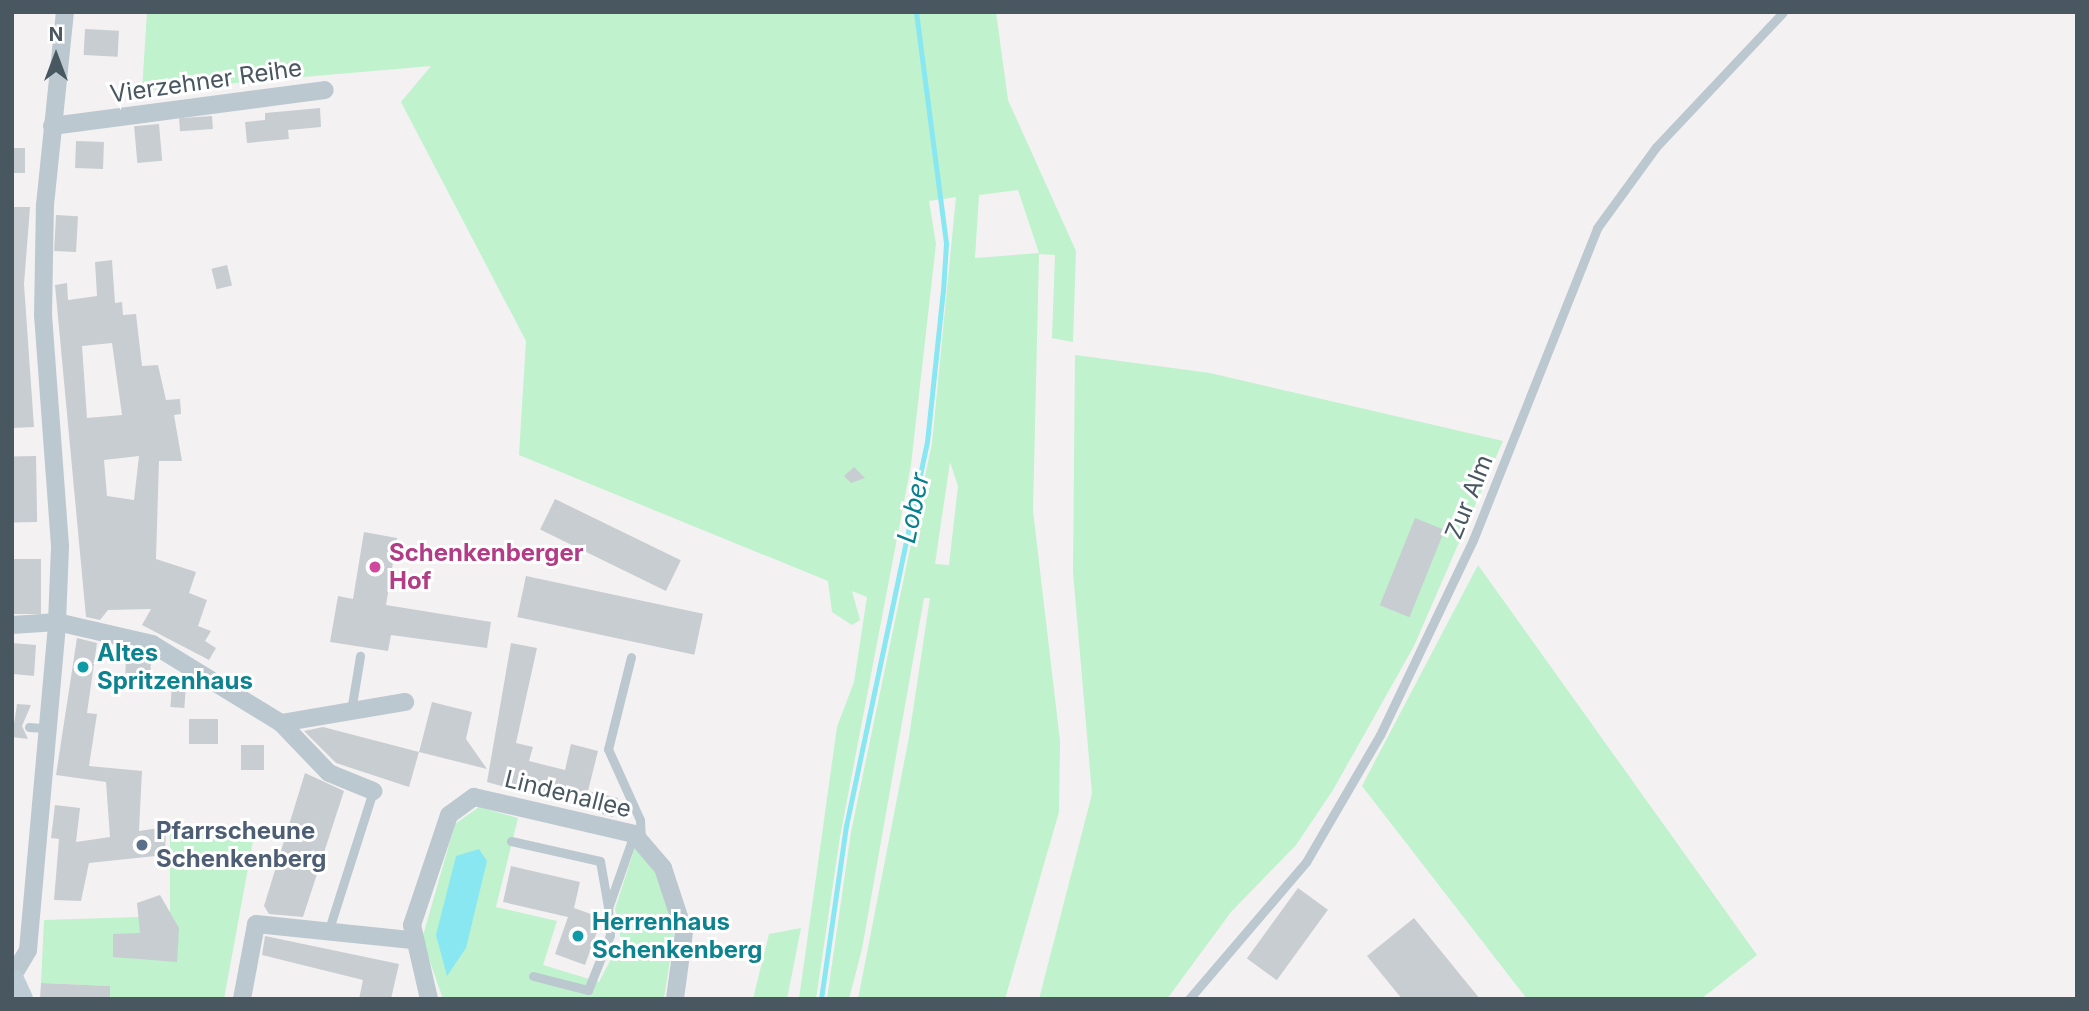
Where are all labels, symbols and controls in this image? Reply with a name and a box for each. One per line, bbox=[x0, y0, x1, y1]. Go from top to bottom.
north arrow bbox=[21, 21, 91, 91]
text: N bbox=[49, 23, 63, 46]
street label: Vierzehner Reihe bbox=[108, 53, 304, 109]
street label: Zur Alm bbox=[1439, 451, 1499, 543]
water label: Lober bbox=[890, 470, 936, 546]
place label: Schenkenberger Hof bbox=[389, 539, 583, 595]
marker: Schenkenberger Hof bbox=[367, 559, 383, 575]
place label: Altes Spritzenhaus bbox=[97, 639, 253, 695]
marker: Altes Spritzenhaus bbox=[75, 659, 91, 675]
street label: Lindenallee bbox=[502, 764, 634, 824]
place label: Pfarrscheune Schenkenberg bbox=[156, 817, 326, 873]
marker: Pfarrscheune Schenkenberg bbox=[134, 837, 150, 853]
place label: Herrenhaus Schenkenberg bbox=[592, 908, 762, 964]
marker: Herrenhaus Schenkenberg bbox=[570, 928, 586, 944]

